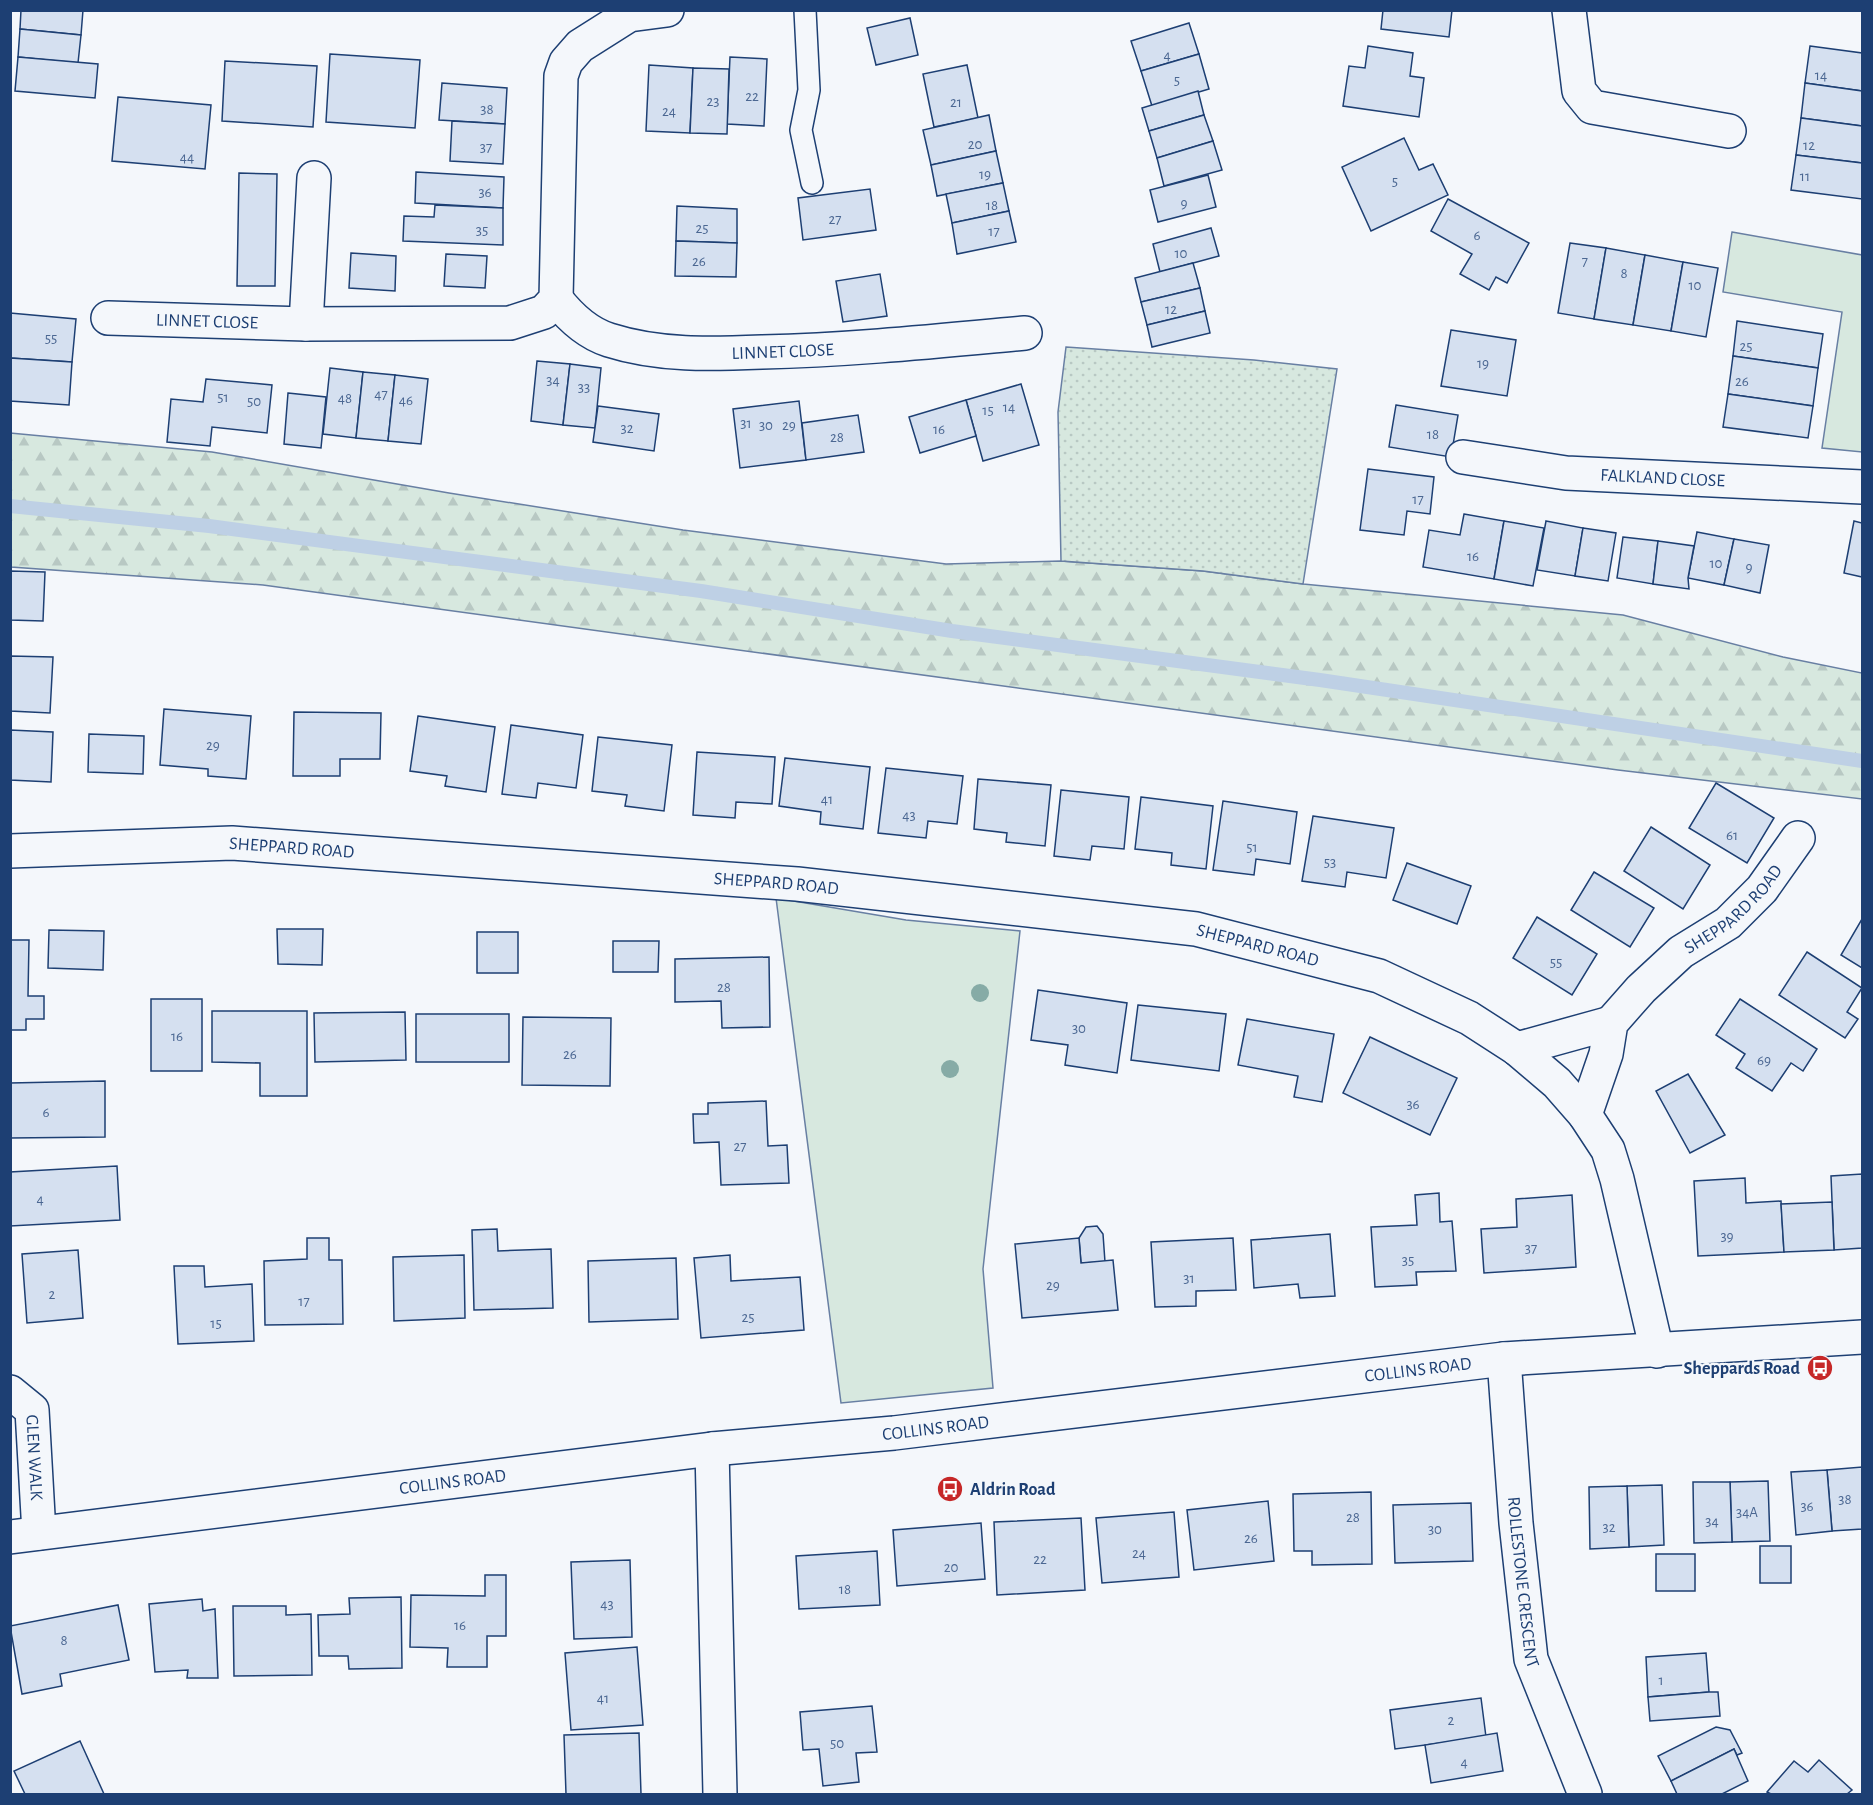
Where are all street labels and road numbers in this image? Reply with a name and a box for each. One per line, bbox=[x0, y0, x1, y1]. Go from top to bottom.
street label: LINNET CLOSE bbox=[156, 311, 259, 333]
street label: LINNET CLOSE bbox=[731, 341, 835, 363]
street label: FALKLAND CLOSE bbox=[1600, 467, 1726, 491]
street label: SHEPPARD ROAD bbox=[228, 835, 355, 862]
street label: SHEPPARD ROAD bbox=[1682, 862, 1786, 958]
street label: SHEPPARD ROAD bbox=[713, 870, 840, 899]
street label: SHEPPARD ROAD bbox=[1195, 922, 1321, 970]
street label: COLLINS ROAD bbox=[1364, 1355, 1472, 1386]
street label: GLEN WALK bbox=[22, 1414, 45, 1501]
street label: COLLINS ROAD bbox=[881, 1414, 990, 1444]
street label: COLLINS ROAD bbox=[398, 1467, 507, 1498]
street label: ROLLESTONE CRESCENT bbox=[1504, 1496, 1542, 1671]

